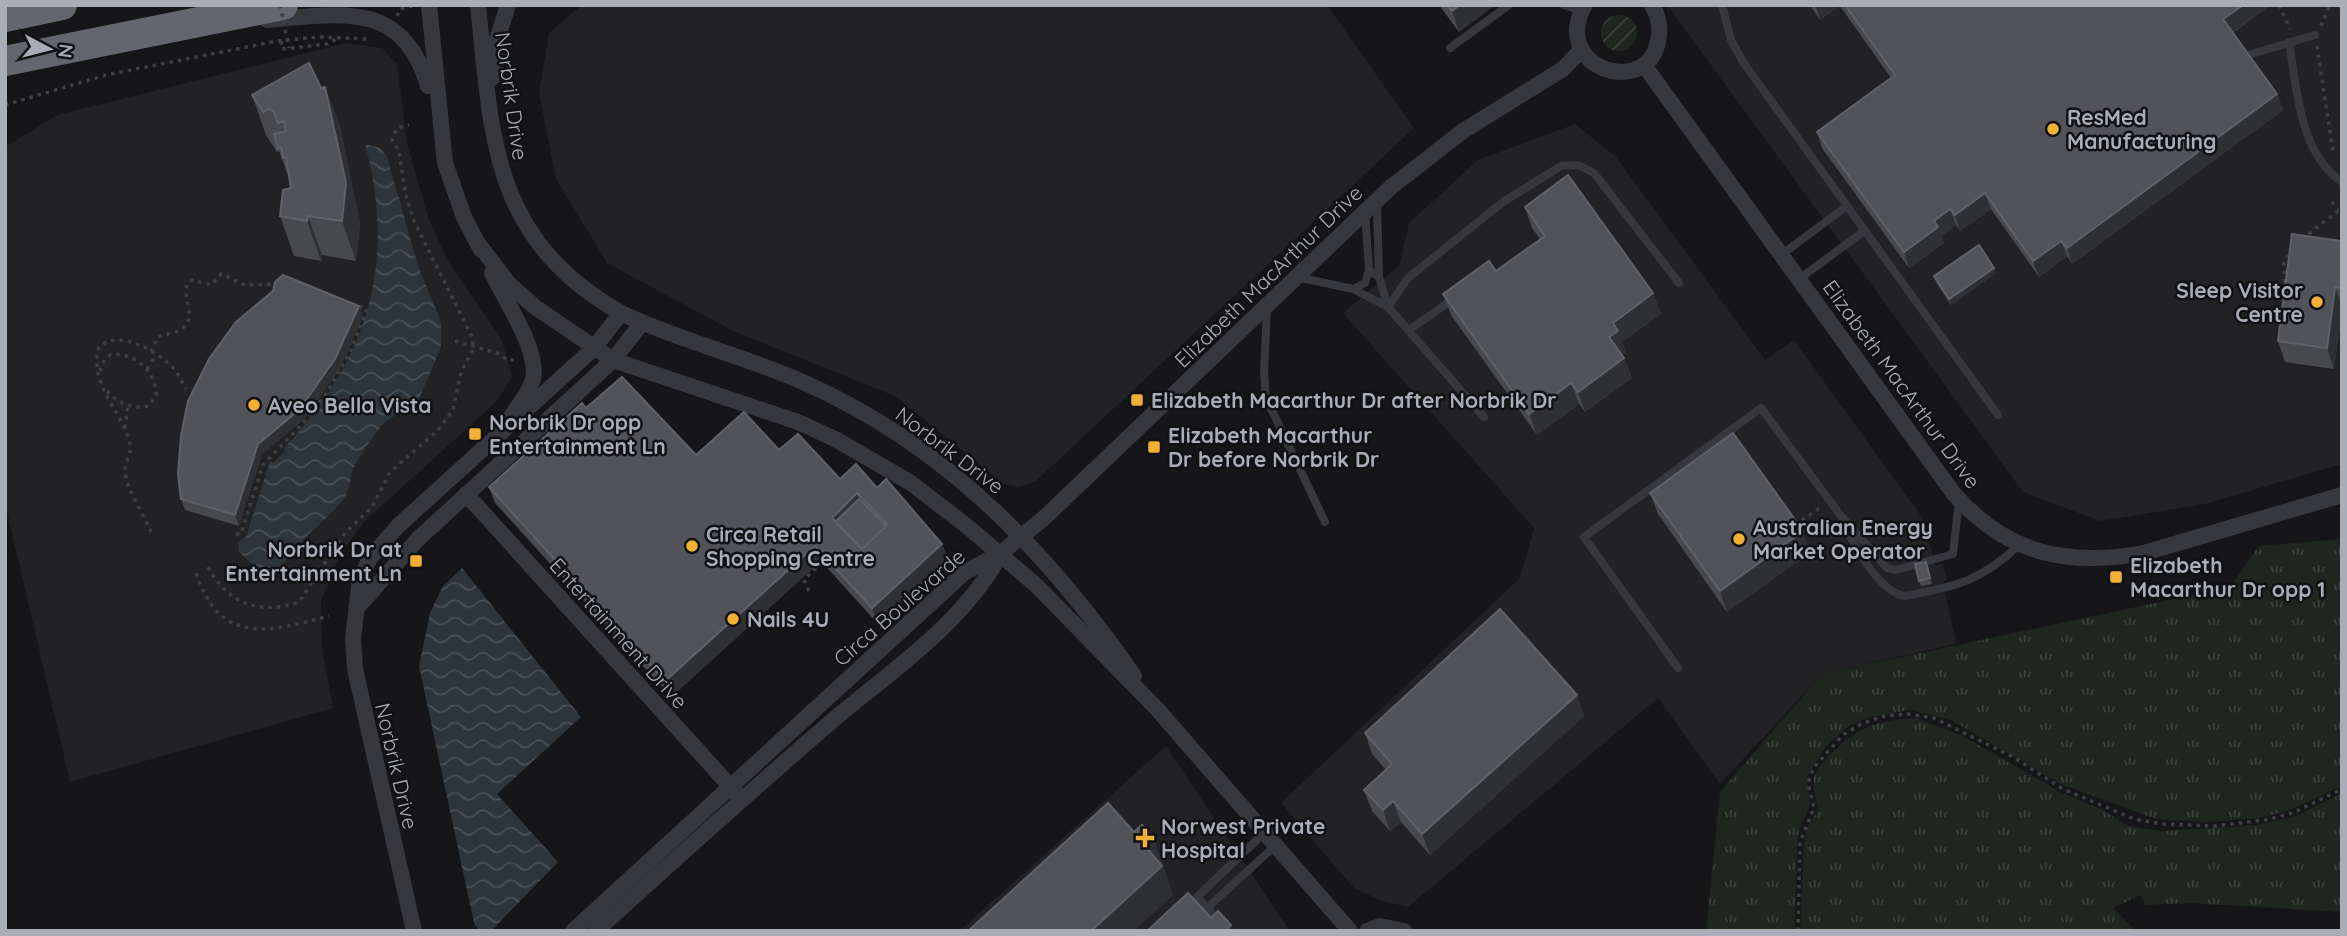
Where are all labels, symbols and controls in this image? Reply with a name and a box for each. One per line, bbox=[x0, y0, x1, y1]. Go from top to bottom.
north arrow bbox=[14, 14, 84, 84]
street label: Norbrik Drive bbox=[490, 30, 534, 162]
text: N bbox=[53, 43, 79, 59]
place label: ResMed Manufacturing bbox=[2067, 104, 2216, 154]
marker: ResMed Manufacturing bbox=[2045, 121, 2061, 137]
street label: Elizabeth MacArthur Drive bbox=[1169, 179, 1367, 373]
street label: Elizabeth MacArthur Drive bbox=[1818, 275, 1986, 493]
place label: Sleep Visitor Centre bbox=[2176, 277, 2303, 327]
marker: Sleep Visitor Centre bbox=[2309, 294, 2325, 310]
place label: Elizabeth Macarthur Dr after Norbrik Dr bbox=[1151, 387, 1556, 413]
place label: Aveo Bella Vista bbox=[268, 392, 432, 418]
marker: Elizabeth Macarthur Dr after Norbrik Dr bbox=[1129, 392, 1145, 408]
marker: Aveo Bella Vista bbox=[246, 397, 262, 413]
street label: Norbrik Drive bbox=[891, 401, 1009, 499]
place label: Norbrik Dr opp Entertainment Ln bbox=[489, 409, 666, 459]
place label: Elizabeth Macarthur Dr before Norbrik Dr bbox=[1168, 422, 1379, 472]
marker: Norbrik Dr opp Entertainment Ln bbox=[467, 426, 483, 442]
marker: Elizabeth Macarthur Dr before Norbrik Dr bbox=[1146, 439, 1162, 455]
place label: Australian Energy Market Operator bbox=[1753, 514, 1933, 564]
place label: Circa Retail Shopping Centre bbox=[706, 521, 875, 571]
marker: Australian Energy Market Operator bbox=[1731, 531, 1747, 547]
place label: Norbrik Dr at Entertainment Ln bbox=[225, 536, 402, 586]
marker: Circa Retail Shopping Centre bbox=[684, 538, 700, 554]
street label: Circa Boulevarde bbox=[828, 543, 970, 671]
street label: Entertainment Drive bbox=[544, 552, 694, 714]
place label: Elizabeth Macarthur Dr opp 1 bbox=[2130, 552, 2325, 602]
marker: Norbrik Dr at Entertainment Ln bbox=[408, 553, 424, 569]
marker: Elizabeth Macarthur Dr opp 1 bbox=[2108, 569, 2124, 585]
place label: Nails 4U bbox=[747, 606, 829, 632]
marker: Nails 4U bbox=[725, 611, 741, 627]
street label: Norbrik Drive bbox=[370, 700, 424, 832]
place label: Norwest Private Hospital bbox=[1161, 813, 1325, 863]
marker: Norwest Private Hospital bbox=[1135, 828, 1155, 848]

